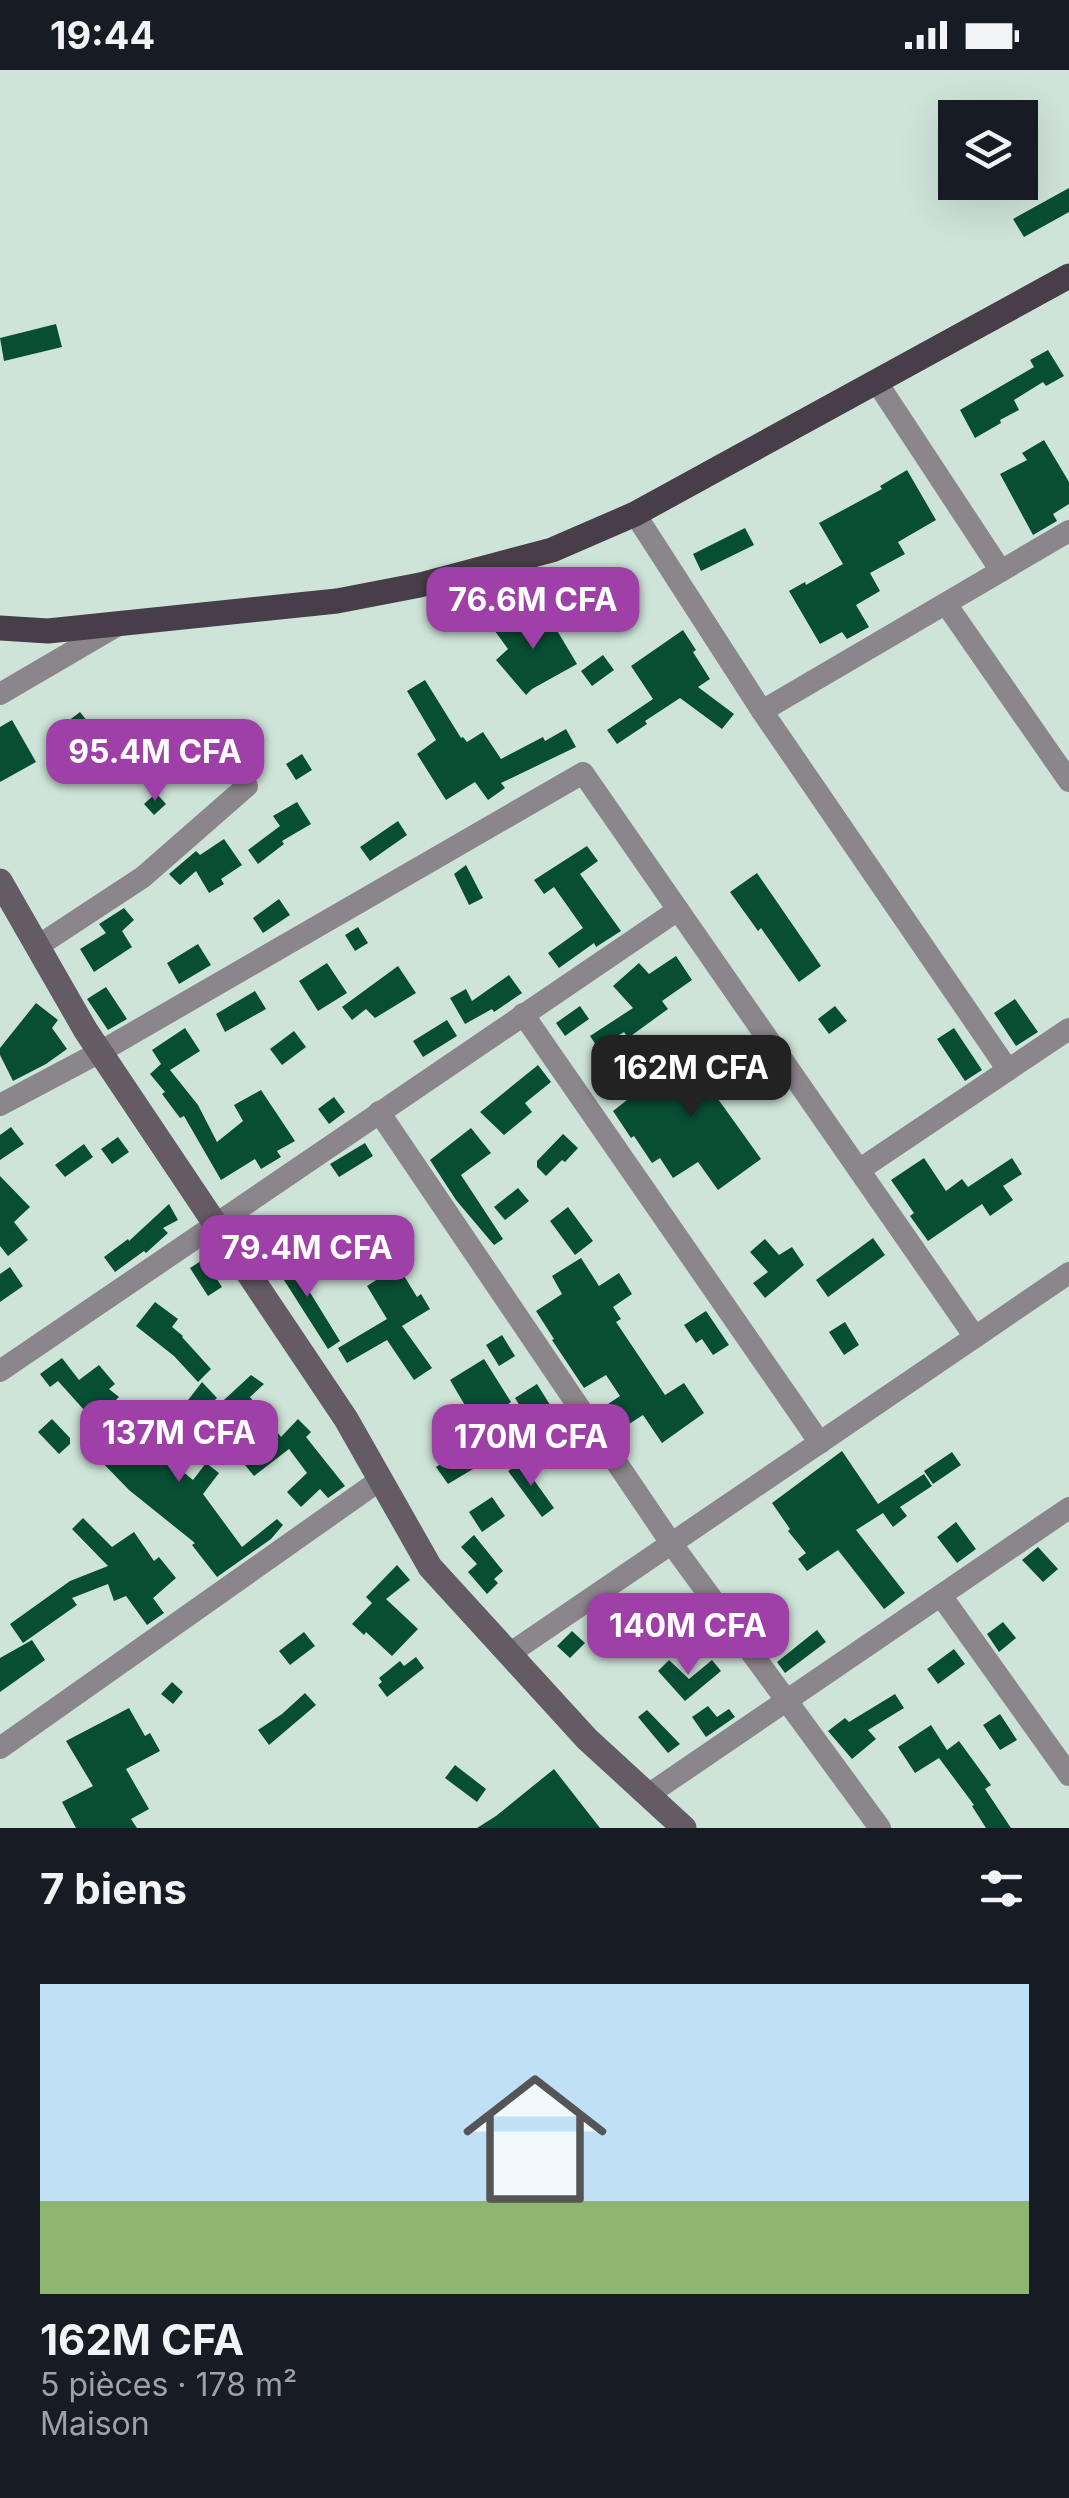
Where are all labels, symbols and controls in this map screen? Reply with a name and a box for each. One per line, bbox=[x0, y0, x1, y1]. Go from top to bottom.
text: 19:44 bbox=[50, 12, 155, 58]
map controls bbox=[938, 100, 1038, 200]
button: layers bbox=[938, 100, 1038, 200]
pin: 76.6M CFA bbox=[419, 567, 647, 652]
text: 76.6M CFA bbox=[448, 580, 618, 619]
pin: 95.4M CFA bbox=[41, 719, 269, 804]
text: 95.4M CFA bbox=[68, 732, 242, 771]
pin: 162M CFA bbox=[588, 1035, 794, 1120]
text: 162M CFA bbox=[613, 1048, 769, 1087]
pin: 79.4M CFA bbox=[193, 1215, 421, 1300]
text: 79.4M CFA bbox=[221, 1228, 393, 1267]
pin: 137M CFA bbox=[76, 1400, 282, 1485]
pin: 170M CFA bbox=[428, 1404, 634, 1489]
text: 137M CFA bbox=[102, 1413, 256, 1452]
text: 170M CFA bbox=[454, 1417, 608, 1456]
pin: 140M CFA bbox=[585, 1593, 791, 1678]
text: 140M CFA bbox=[609, 1606, 767, 1645]
icon: filters bbox=[974, 1861, 1029, 1916]
text: 7 biens bbox=[40, 1863, 187, 1914]
icon: home bbox=[445, 2049, 625, 2229]
text: 162M CFA bbox=[40, 2314, 244, 2365]
text: 5 pièces · 178 m² bbox=[40, 2365, 297, 2404]
text: Maison bbox=[40, 2404, 150, 2443]

